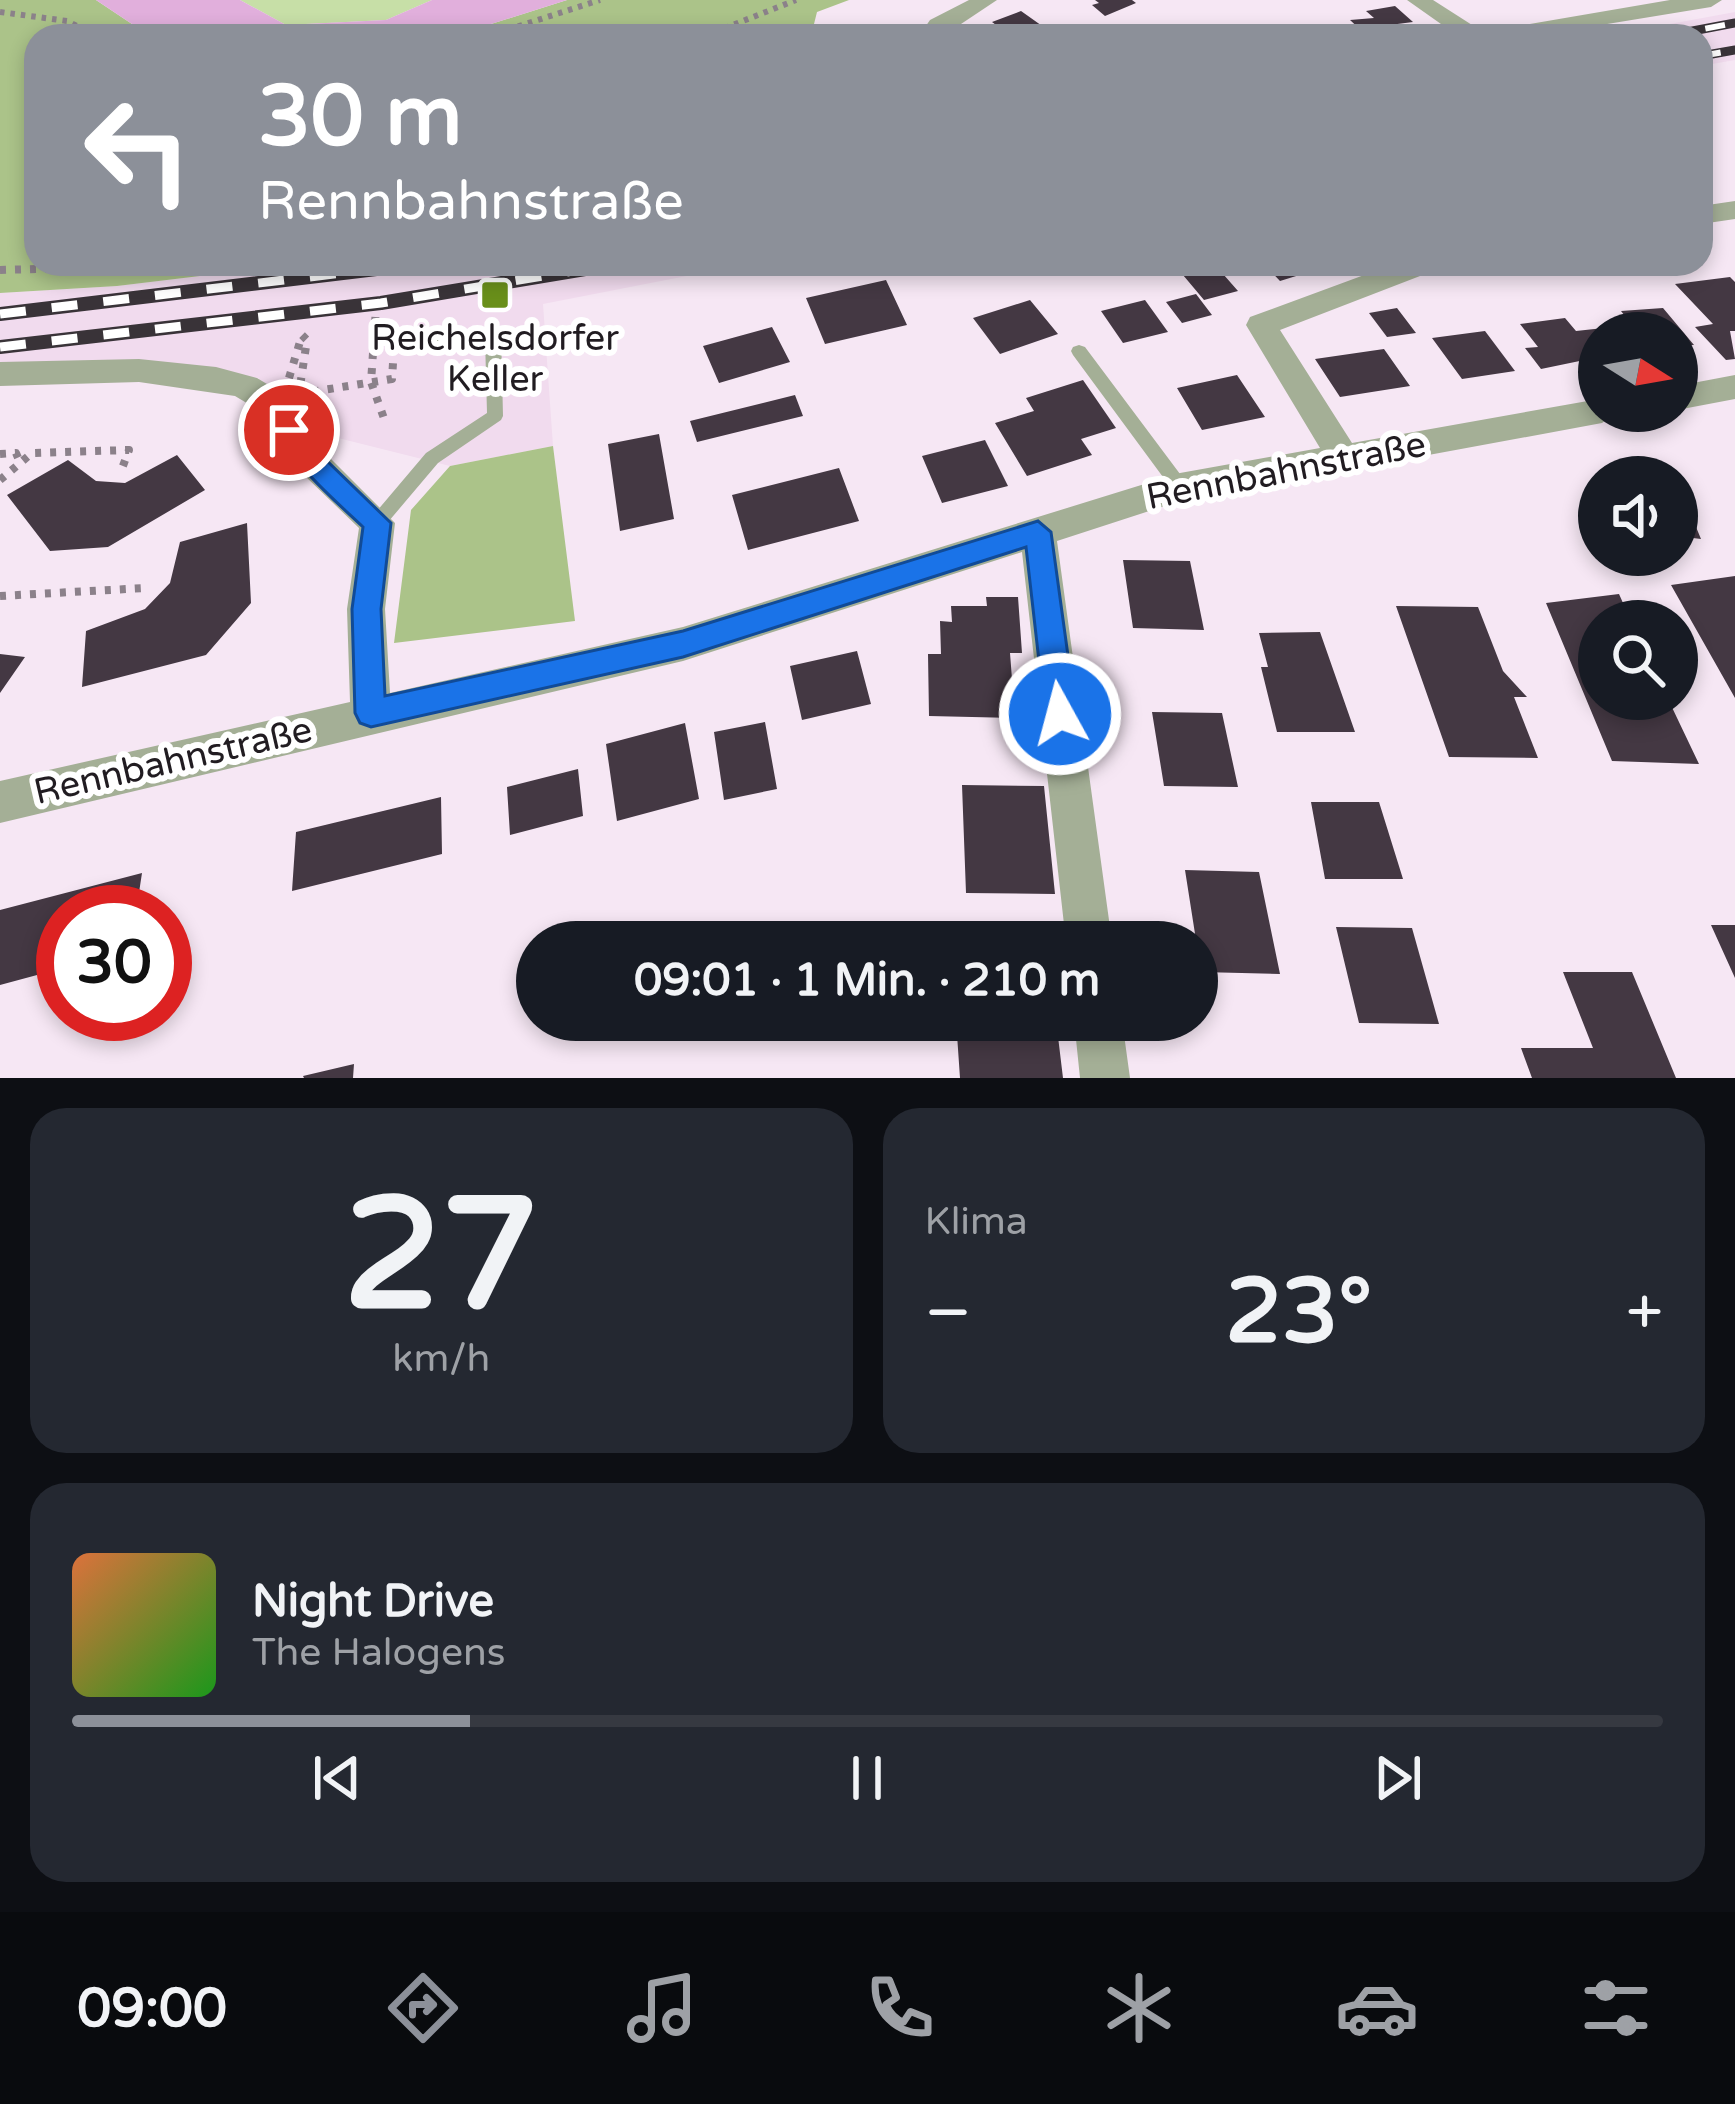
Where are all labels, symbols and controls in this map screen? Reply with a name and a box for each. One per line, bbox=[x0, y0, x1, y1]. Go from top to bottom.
text: 30 m bbox=[258, 67, 462, 168]
icon: left bbox=[60, 72, 216, 228]
text: Rennbahnstraße bbox=[258, 169, 684, 234]
marker: Reichelsdorfer Keller bbox=[479, 279, 511, 311]
north arrow bbox=[1578, 312, 1698, 432]
map controls bbox=[1578, 312, 1698, 720]
place label: Reichelsdorfer Keller bbox=[371, 317, 619, 401]
pin bbox=[238, 379, 340, 481]
icon: arrive bbox=[256, 397, 322, 463]
street label: Rennbahnstraße bbox=[1143, 423, 1429, 519]
button: sound bbox=[1578, 456, 1698, 576]
button: search bbox=[1578, 600, 1698, 720]
position arrow bbox=[997, 651, 1123, 777]
street label: Rennbahnstraße bbox=[30, 708, 316, 814]
speed limit sign: 30 bbox=[36, 885, 192, 1041]
text: 09:01 · 1 Min. · 210 m bbox=[634, 954, 1100, 1008]
text: 27 bbox=[343, 1163, 539, 1351]
text: Klima bbox=[925, 1198, 1028, 1245]
text: 23° bbox=[1225, 1258, 1372, 1367]
text: − bbox=[925, 1273, 972, 1353]
text: + bbox=[1626, 1273, 1663, 1353]
text: km/h bbox=[392, 1335, 490, 1382]
text: Night Drive bbox=[252, 1575, 494, 1629]
text: The Halogens bbox=[252, 1629, 505, 1676]
icon: previous bbox=[304, 1745, 370, 1811]
icon: pause bbox=[834, 1745, 900, 1811]
icon: next bbox=[1365, 1745, 1431, 1811]
icon: directions bbox=[381, 1966, 465, 2050]
icon: music bbox=[620, 1966, 704, 2050]
icon: phone bbox=[858, 1966, 942, 2050]
icon: climate bbox=[1097, 1966, 1181, 2050]
icon: car bbox=[1335, 1966, 1419, 2050]
icon: filters bbox=[1574, 1966, 1658, 2050]
text: 09:00 bbox=[77, 1976, 227, 2041]

